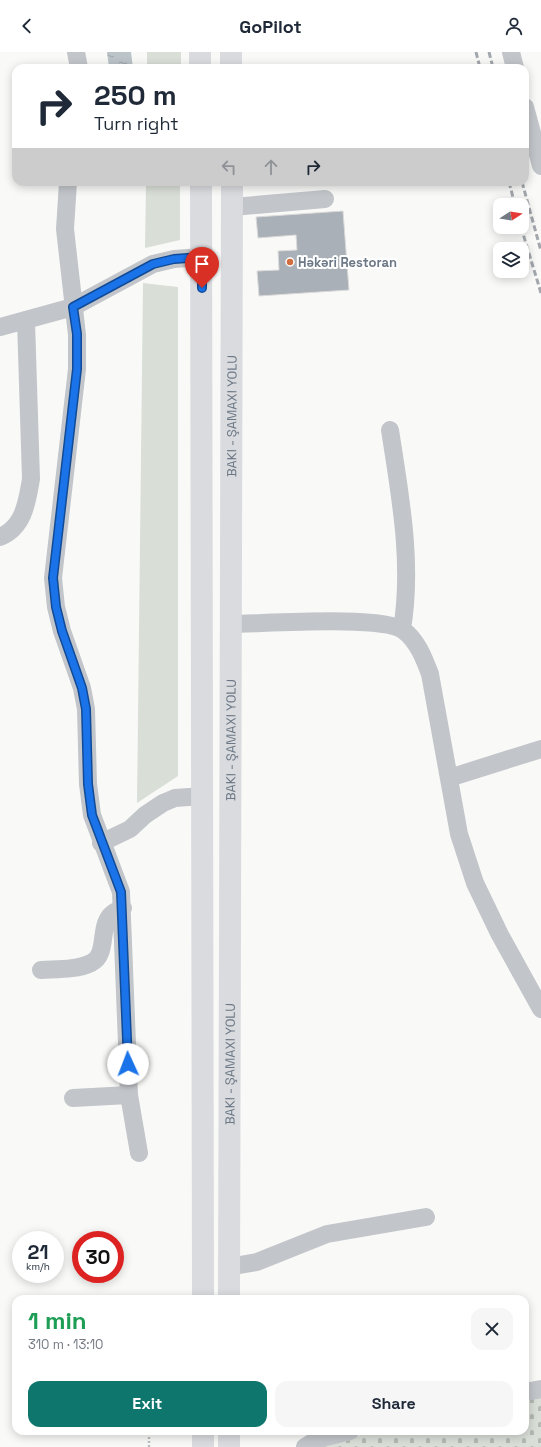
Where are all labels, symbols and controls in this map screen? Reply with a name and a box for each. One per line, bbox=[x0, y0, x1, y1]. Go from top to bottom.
icon: back bbox=[16, 15, 38, 37]
text: GoPilot bbox=[239, 15, 302, 38]
icon: person bbox=[503, 15, 525, 37]
text: 250 m bbox=[94, 77, 177, 113]
icon: right bbox=[28, 80, 80, 132]
text: Turn right bbox=[94, 112, 178, 135]
icon: left bbox=[218, 156, 240, 178]
icon: ahead bbox=[260, 156, 282, 178]
icon: right bbox=[302, 156, 324, 178]
north arrow bbox=[493, 198, 529, 234]
map controls bbox=[493, 198, 529, 278]
button: layers bbox=[493, 242, 529, 278]
pin bbox=[185, 247, 219, 288]
icon: arrive bbox=[191, 253, 213, 275]
place label: Həkəri Restoran bbox=[298, 254, 397, 271]
marker: Həkəri Restoran bbox=[285, 257, 295, 267]
street label: BAKI - ŞAMAXI YOLU bbox=[223, 355, 240, 477]
street label: BAKI - ŞAMAXI YOLU bbox=[222, 679, 239, 801]
street label: BAKI - ŞAMAXI YOLU bbox=[221, 1003, 238, 1125]
position arrow bbox=[107, 1043, 149, 1085]
speed limit sign: 30 bbox=[72, 1231, 124, 1283]
text: 21 bbox=[28, 1239, 48, 1265]
text: km/h bbox=[26, 1260, 50, 1273]
text: 1 min bbox=[28, 1305, 87, 1336]
button: close bbox=[471, 1308, 513, 1350]
text: 310 m · 13:10 bbox=[28, 1336, 103, 1353]
button: Exit bbox=[28, 1381, 267, 1427]
button: Share bbox=[275, 1381, 513, 1427]

